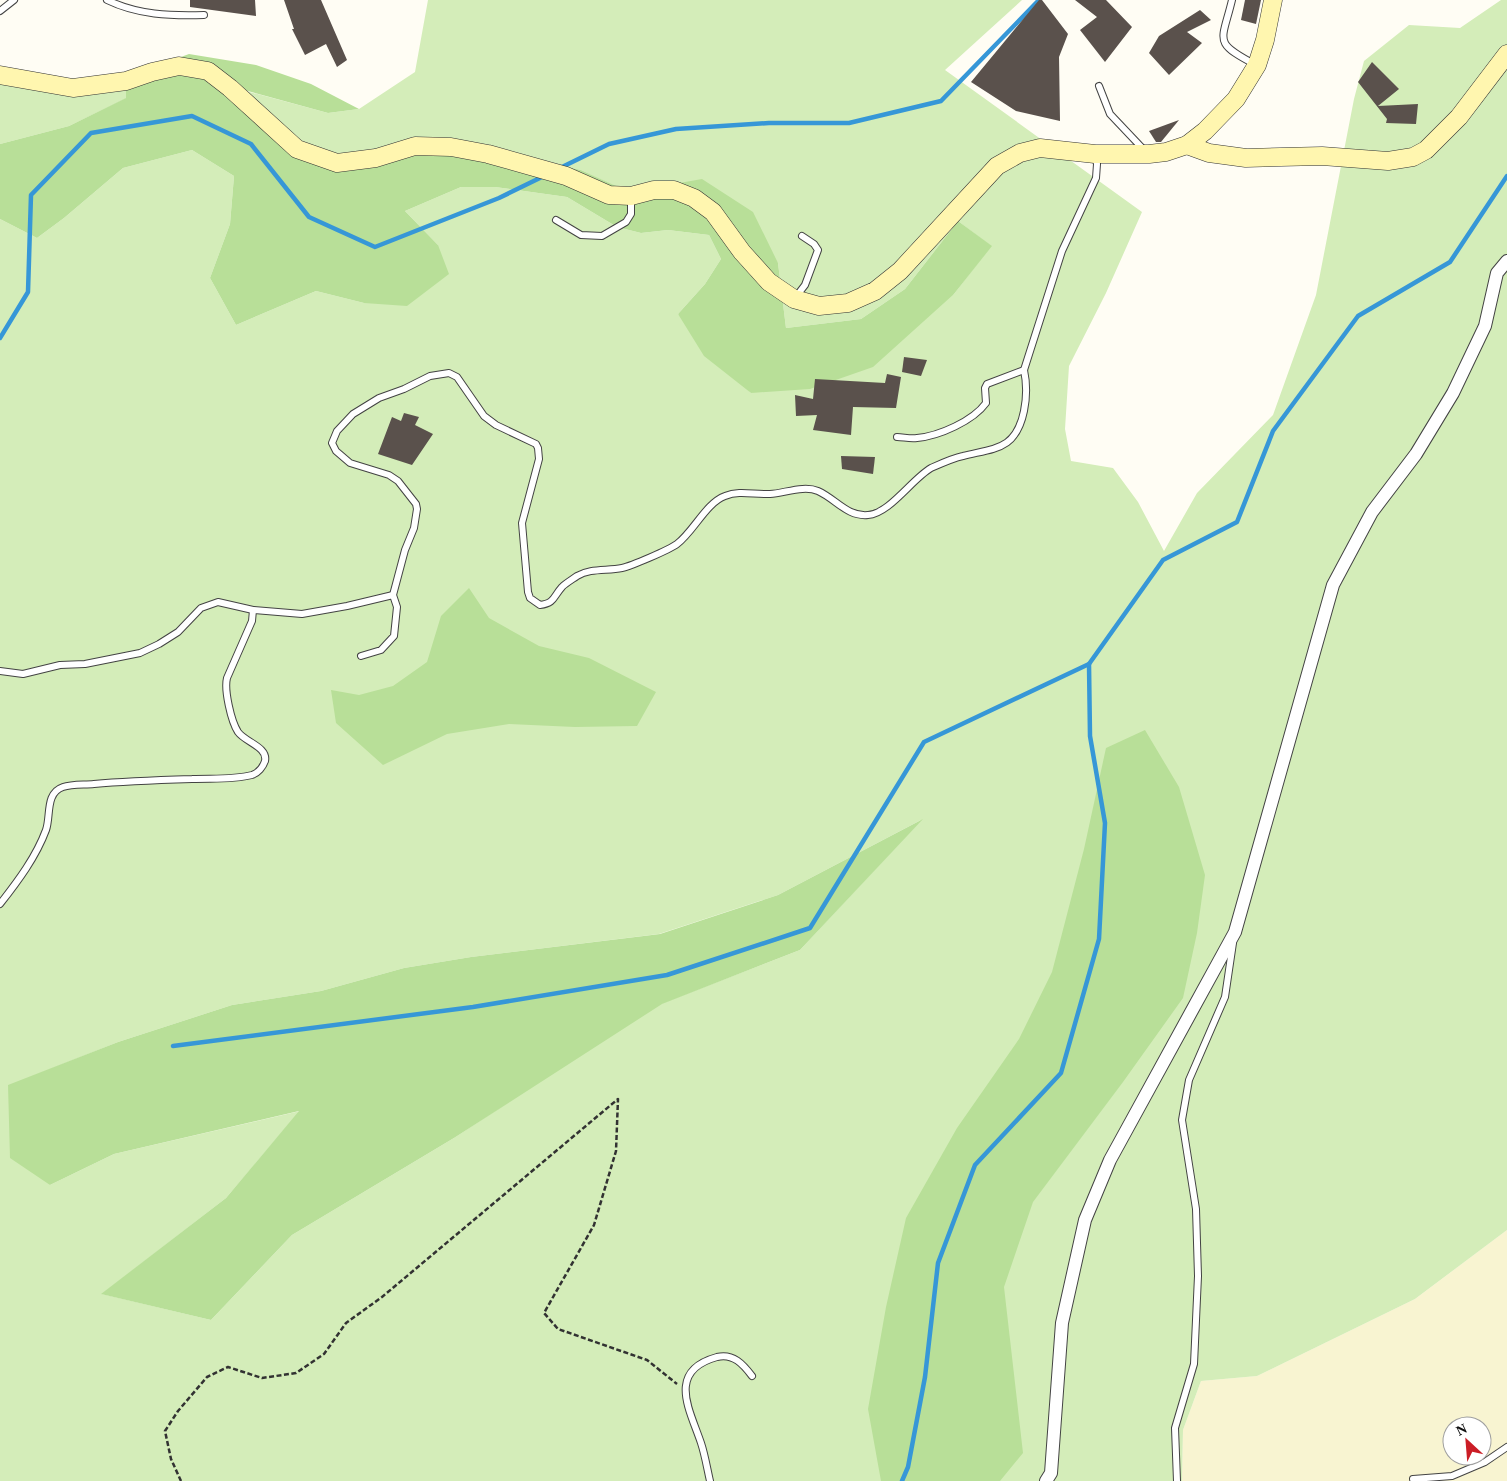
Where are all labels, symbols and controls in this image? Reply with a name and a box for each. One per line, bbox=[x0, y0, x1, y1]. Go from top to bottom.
north arrow bbox=[1442, 1416, 1492, 1466]
text: N bbox=[1454, 1421, 1469, 1439]

